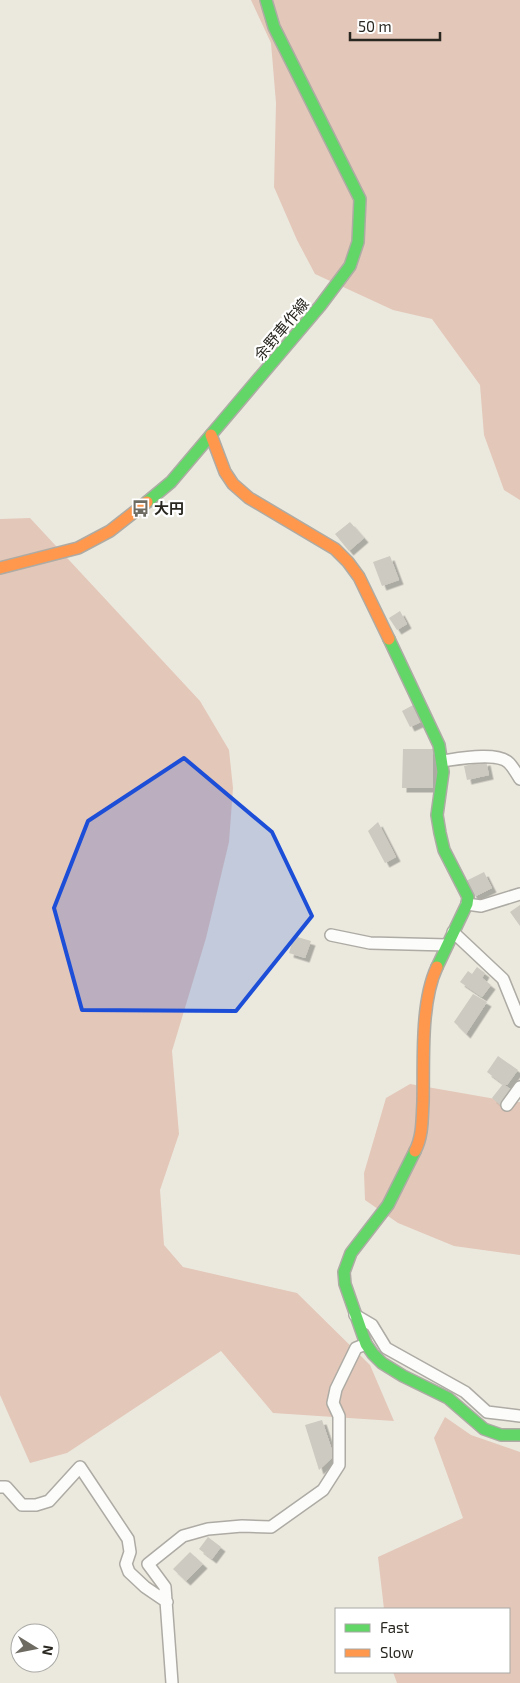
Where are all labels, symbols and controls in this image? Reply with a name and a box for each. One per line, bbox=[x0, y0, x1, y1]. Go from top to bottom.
scale bar bbox=[350, 10, 440, 42]
text: 50 m bbox=[358, 17, 392, 35]
street label: 余野車作線 bbox=[250, 294, 312, 364]
bus stop icon: 大円 bbox=[130, 498, 150, 518]
place label: 大円 bbox=[154, 499, 184, 517]
legend bbox=[335, 1608, 510, 1673]
text: Fast bbox=[380, 1618, 410, 1636]
north arrow bbox=[10, 1623, 60, 1673]
text: Slow bbox=[380, 1643, 414, 1661]
text: N bbox=[39, 1644, 58, 1657]

